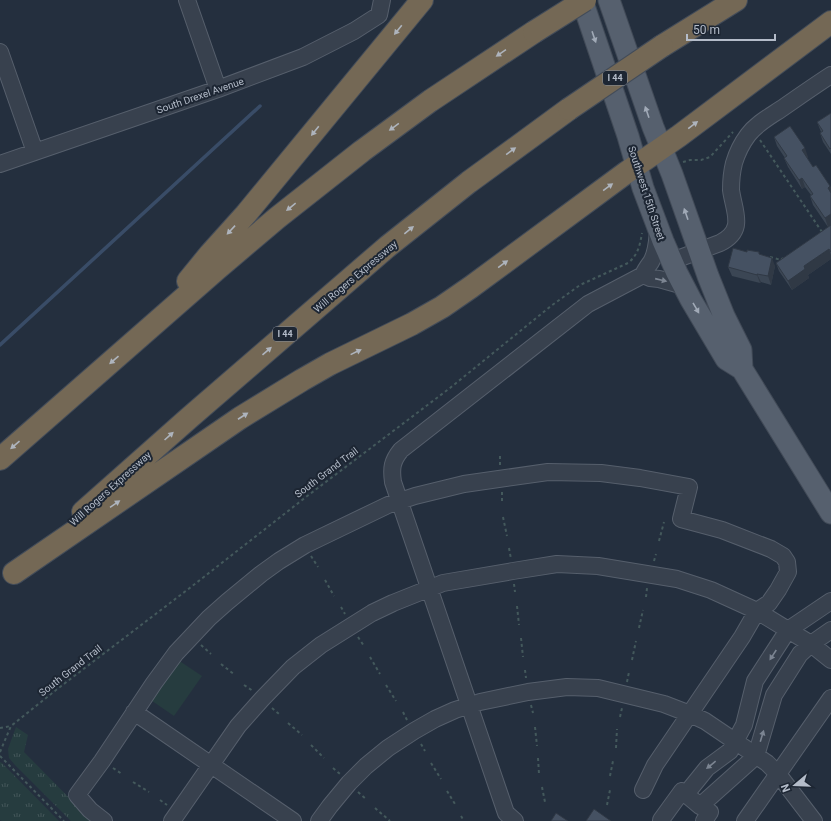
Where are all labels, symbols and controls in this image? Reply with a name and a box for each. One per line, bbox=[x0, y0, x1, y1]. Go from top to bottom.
scale bar bbox=[687, 16, 775, 42]
text: 50 m bbox=[693, 23, 720, 37]
one-way arrow bbox=[393, 25, 402, 36]
one-way arrow bbox=[592, 31, 598, 43]
one-way arrow bbox=[496, 49, 507, 57]
road number: I 44 bbox=[603, 71, 627, 85]
street label: South Drexel Avenue bbox=[155, 75, 245, 116]
one-way arrow bbox=[644, 106, 650, 118]
one-way arrow bbox=[688, 121, 699, 130]
one-way arrow bbox=[389, 123, 400, 131]
one-way arrow bbox=[311, 125, 319, 136]
street label: Southwest 15th Street bbox=[626, 145, 667, 242]
one-way arrow bbox=[506, 147, 517, 155]
one-way arrow bbox=[602, 183, 613, 191]
one-way arrow bbox=[286, 202, 297, 211]
one-way arrow bbox=[683, 208, 689, 220]
one-way arrow bbox=[227, 225, 236, 235]
one-way arrow bbox=[403, 226, 414, 235]
street label: Will Rogers Expressway bbox=[311, 238, 399, 314]
one-way arrow bbox=[498, 260, 508, 268]
one-way arrow bbox=[655, 277, 667, 283]
one-way arrow bbox=[692, 303, 699, 314]
road number: I 44 bbox=[273, 327, 297, 341]
one-way arrow bbox=[261, 346, 272, 355]
one-way arrow bbox=[350, 349, 361, 355]
one-way arrow bbox=[108, 355, 119, 364]
one-way arrow bbox=[237, 413, 249, 420]
one-way arrow bbox=[164, 432, 173, 441]
one-way arrow bbox=[10, 441, 21, 450]
street label: South Grand Trail bbox=[292, 445, 360, 500]
street label: Will Rogers Expressway bbox=[68, 449, 153, 528]
one-way arrow bbox=[110, 500, 121, 508]
street label: South Grand Trail bbox=[37, 643, 104, 698]
one-way arrow bbox=[769, 649, 776, 660]
one-way arrow bbox=[759, 730, 765, 742]
one-way arrow bbox=[706, 761, 716, 770]
north arrow bbox=[775, 765, 815, 805]
text: N bbox=[779, 782, 793, 794]

